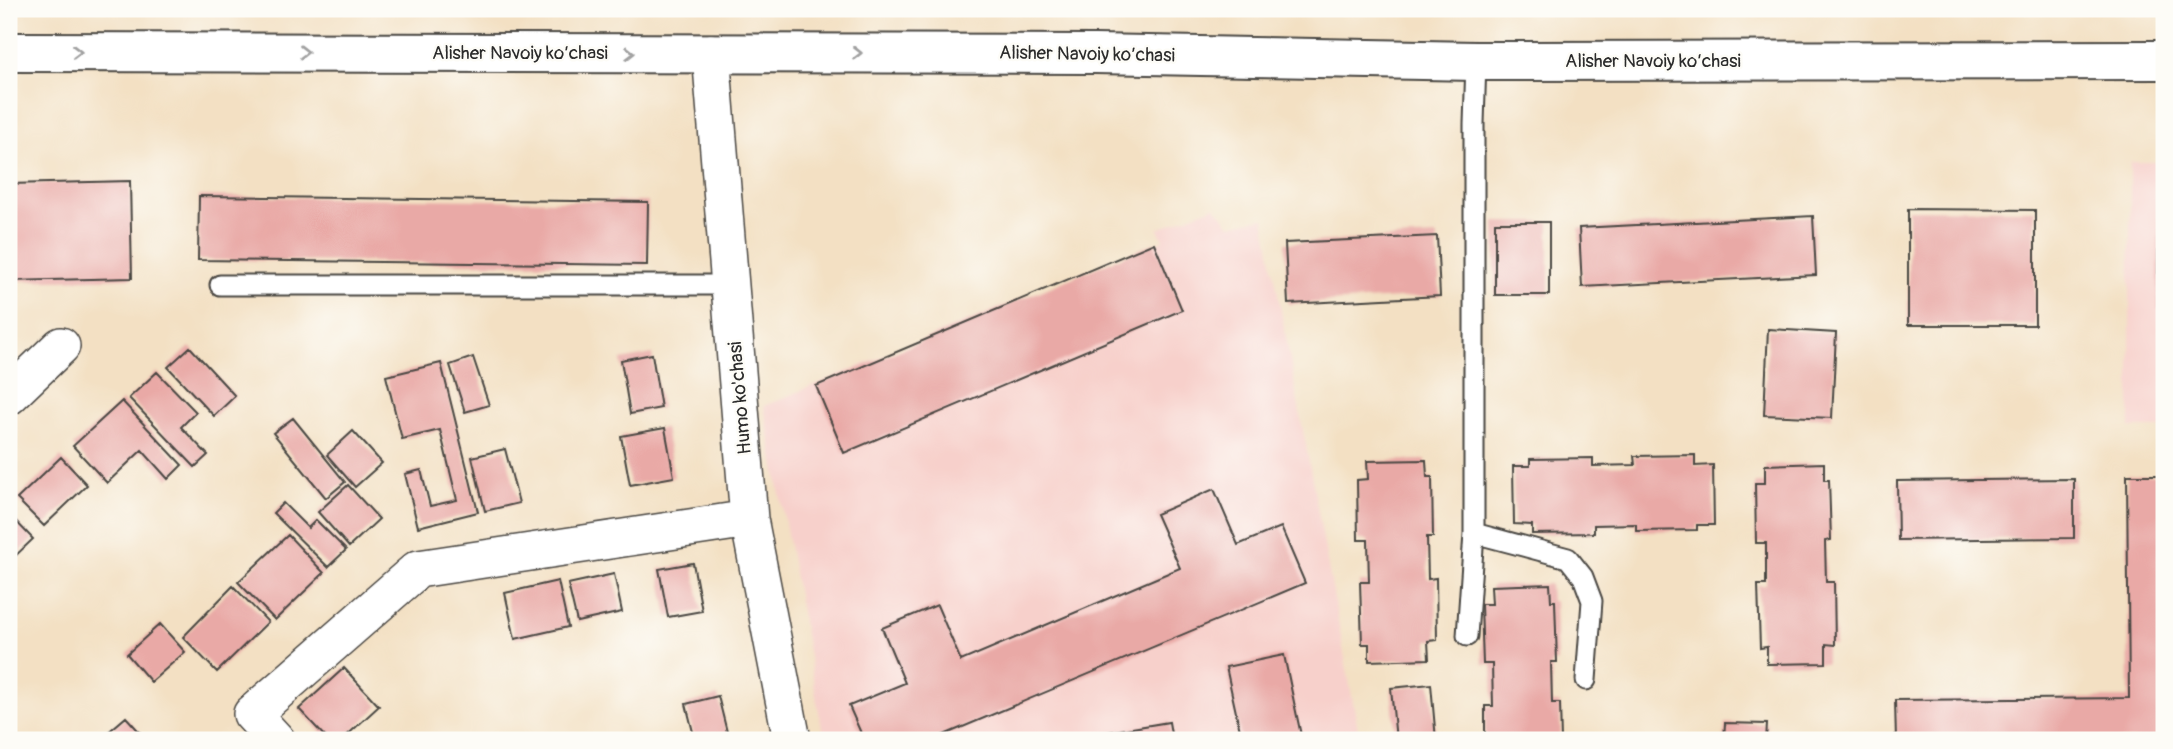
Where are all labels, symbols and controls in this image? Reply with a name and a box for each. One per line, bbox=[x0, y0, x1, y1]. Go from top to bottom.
street label: Alisher Navoiy ko’chasi bbox=[999, 40, 1175, 68]
street label: Alisher Navoiy ko’chasi bbox=[432, 41, 608, 65]
one-way arrow bbox=[72, 44, 83, 60]
one-way arrow bbox=[300, 44, 310, 60]
one-way arrow bbox=[625, 45, 636, 61]
one-way arrow bbox=[853, 45, 863, 61]
street label: Alisher Navoiy ko’chasi bbox=[1565, 49, 1741, 73]
street label: Humo ko'chasi bbox=[723, 340, 757, 456]

